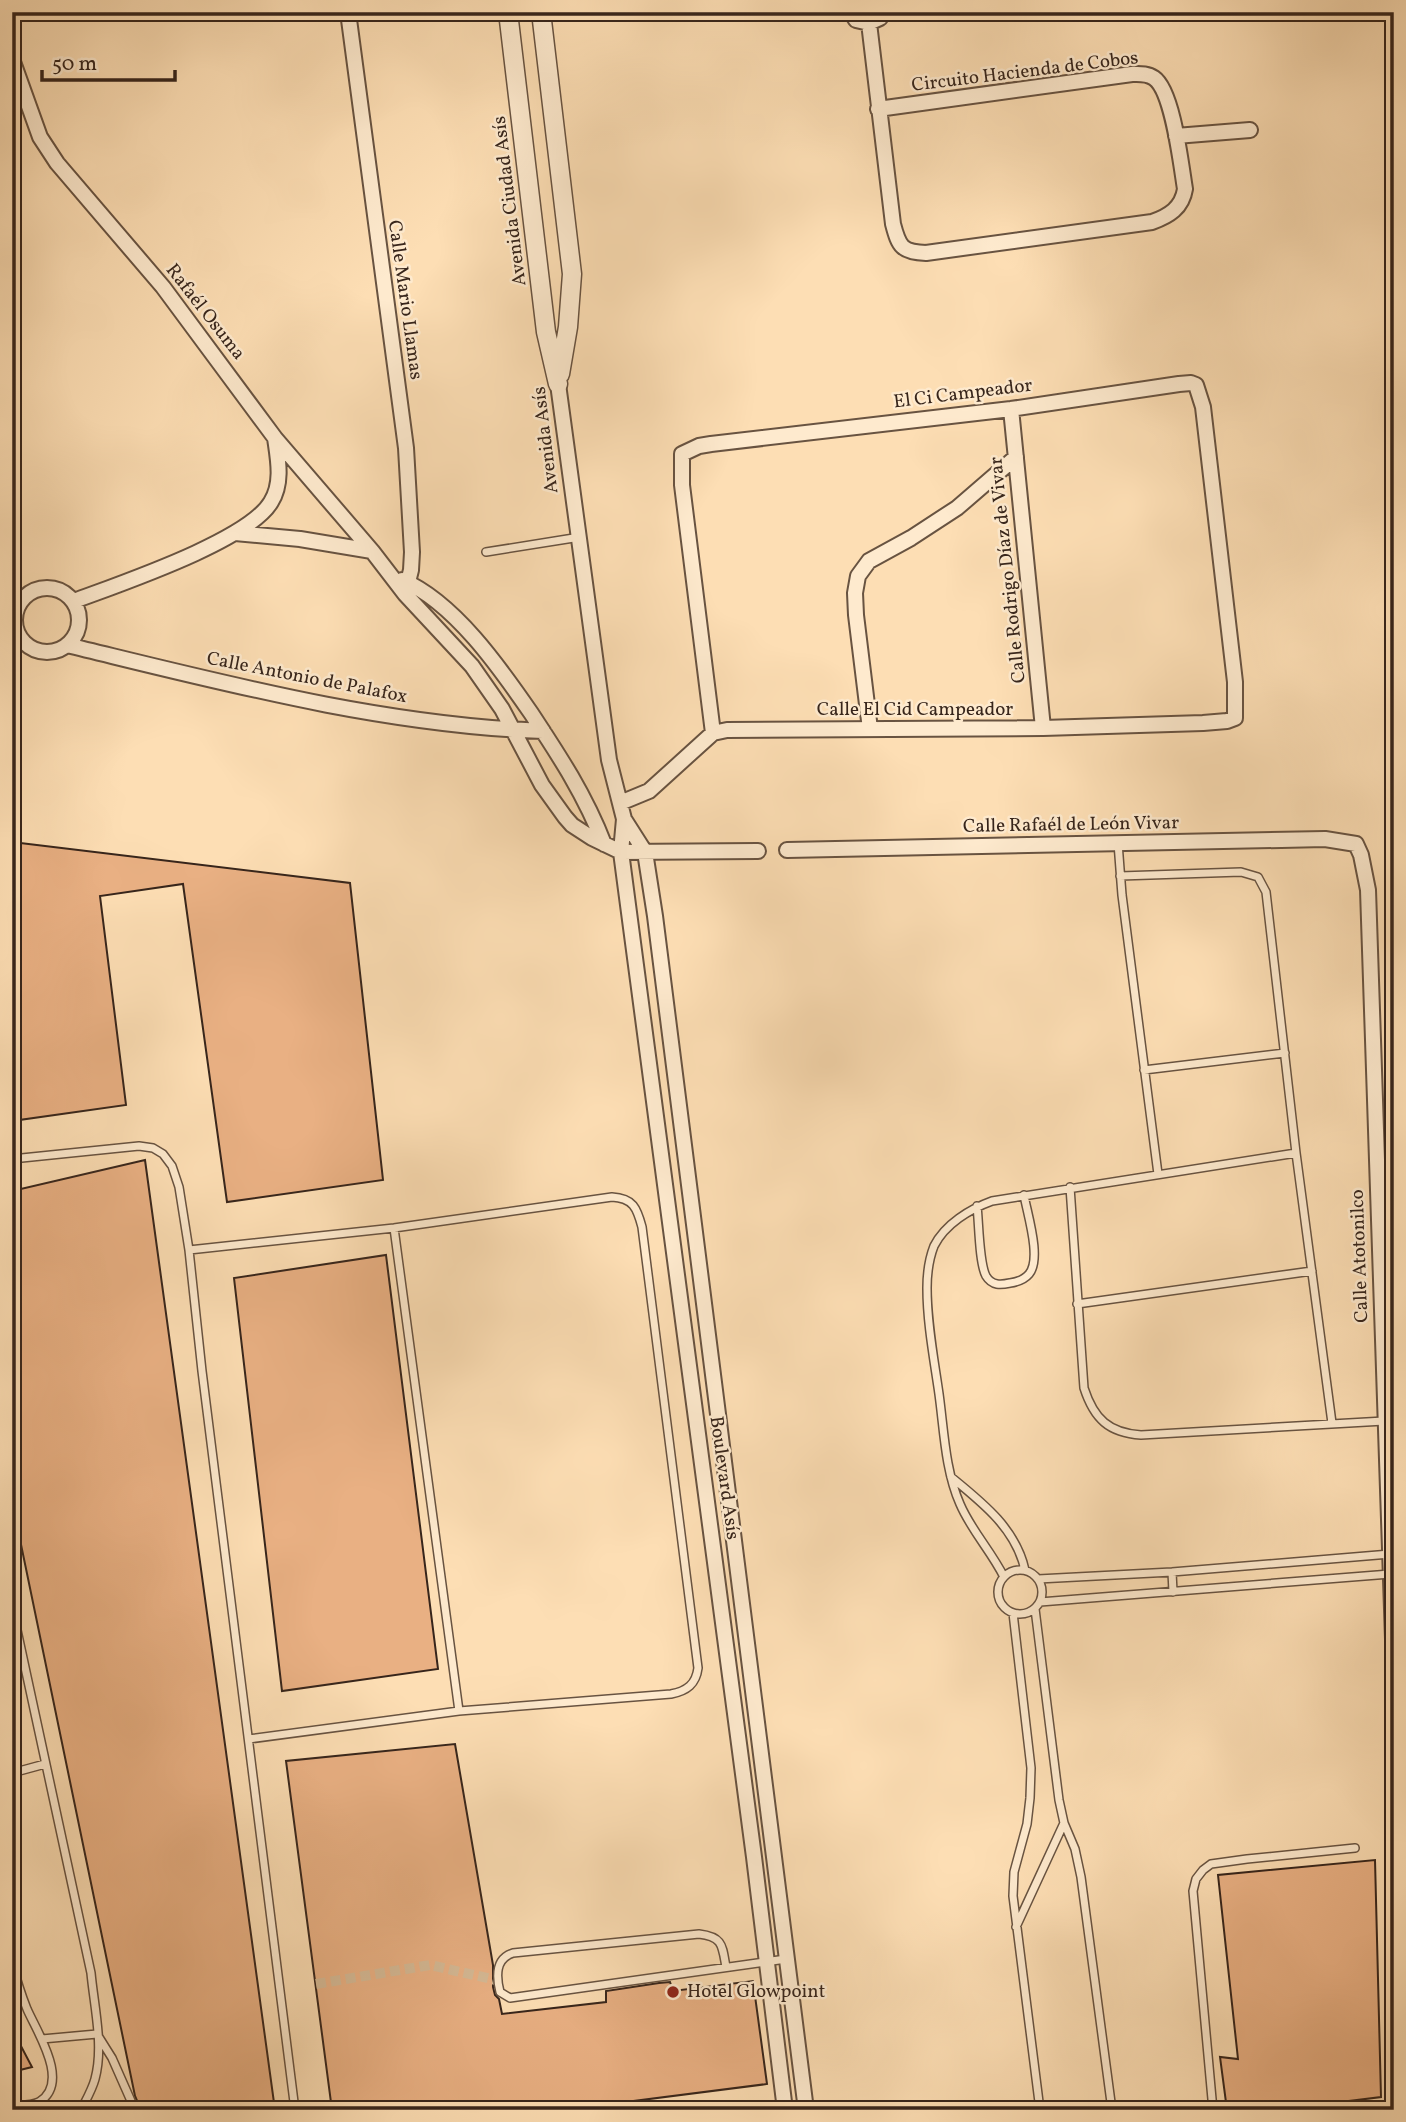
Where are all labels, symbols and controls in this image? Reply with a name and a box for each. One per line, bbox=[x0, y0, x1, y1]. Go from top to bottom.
scale bar bbox=[42, 38, 175, 82]
street label: Circuito Hacienda de Cobos bbox=[910, 45, 1140, 99]
text: 50 m bbox=[52, 50, 97, 79]
street label: Avenida Ciudad Asís bbox=[487, 115, 533, 287]
street label: Calle Mario Llamas bbox=[381, 218, 429, 382]
street label: Rafaél Osuma bbox=[159, 258, 251, 366]
street label: El Ci Campeador bbox=[892, 373, 1034, 415]
street label: Avenida Asís bbox=[527, 385, 565, 495]
street label: Calle Rodrigo Díaz de Vivar bbox=[983, 456, 1033, 684]
street label: Calle Antonio de Palafox bbox=[205, 646, 410, 710]
street label: Calle El Cid Campeador bbox=[817, 697, 1013, 723]
street label: Calle Rafaél de León Vivar bbox=[963, 810, 1179, 840]
street label: Calle Atotonilco bbox=[1345, 1189, 1375, 1323]
street label: Boulevard Asís bbox=[702, 1415, 746, 1541]
place label: Hotel Glowpoint bbox=[687, 1979, 826, 2005]
marker: Hotel Glowpoint bbox=[665, 1984, 681, 2000]

